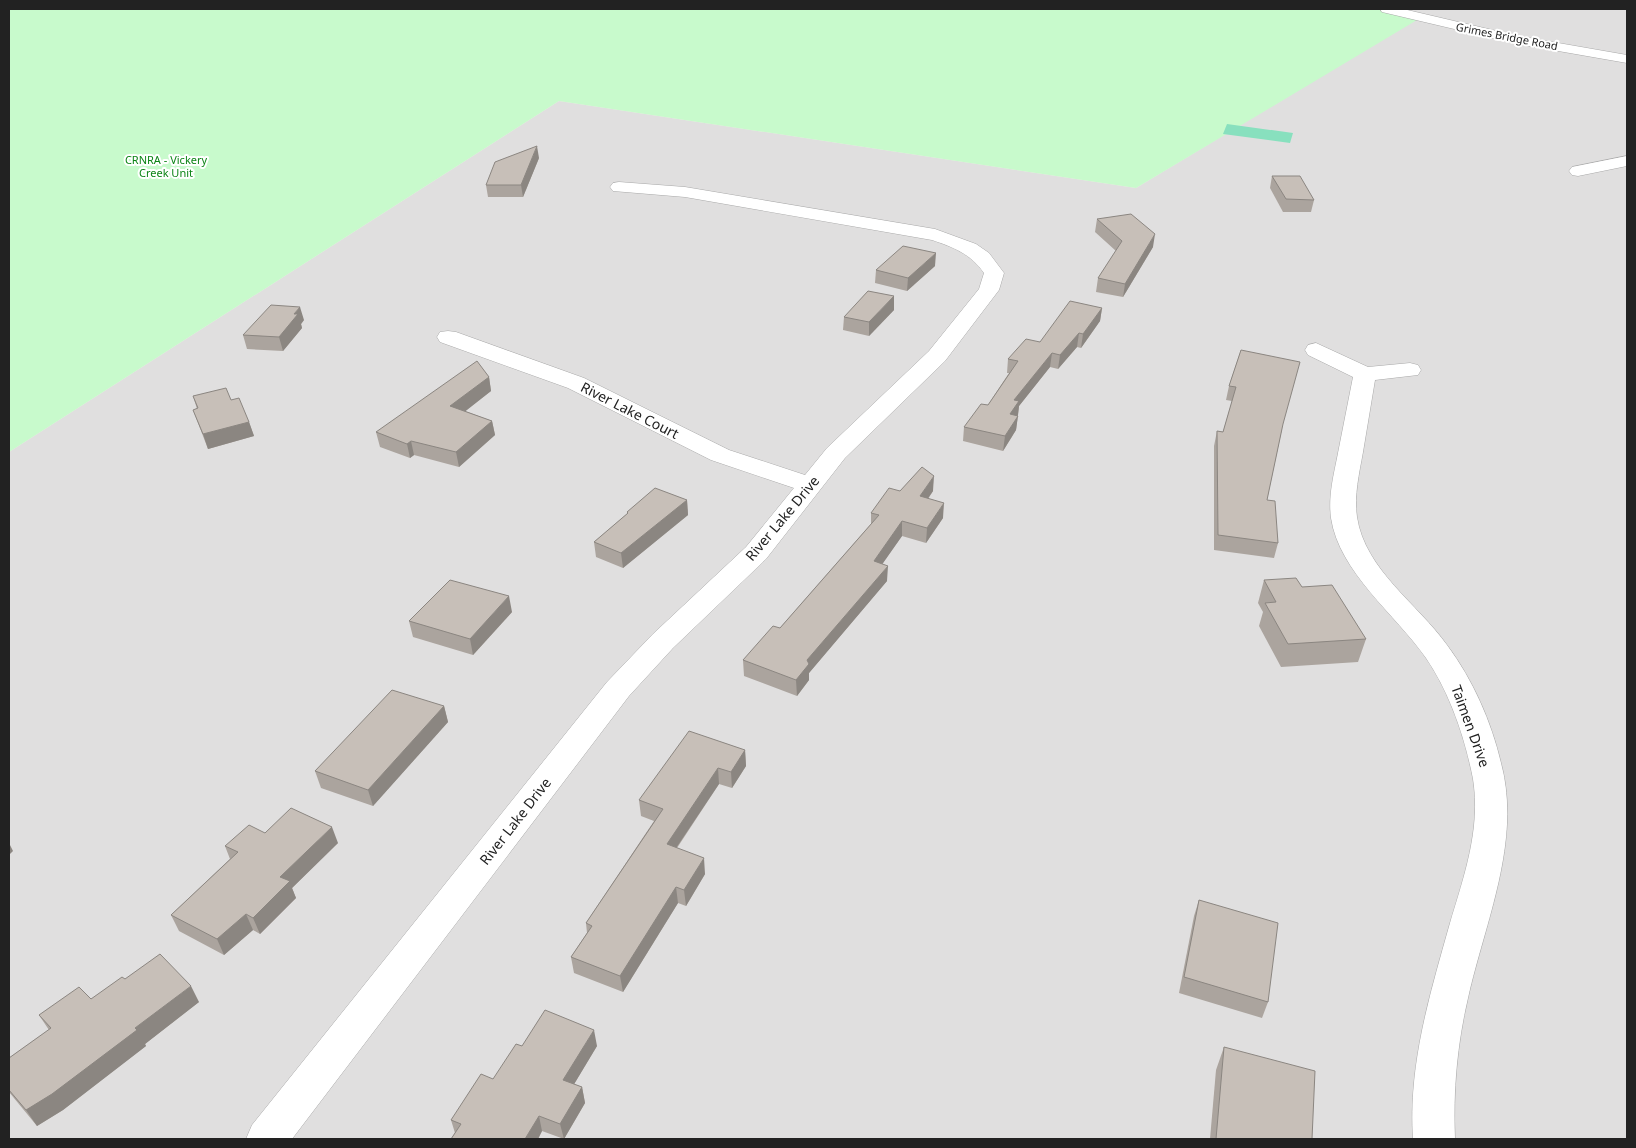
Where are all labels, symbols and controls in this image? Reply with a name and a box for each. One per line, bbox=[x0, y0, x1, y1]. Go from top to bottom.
street label: Grimes Bridge Road bbox=[1455, 19, 1559, 53]
park label: CRNRA - Vickery Creek Unit bbox=[125, 152, 208, 180]
street label: River Lake Court bbox=[578, 377, 682, 443]
street label: River Lake Drive bbox=[741, 471, 823, 565]
street label: Taimen Drive bbox=[1447, 682, 1495, 770]
street label: River Lake Drive bbox=[475, 773, 555, 868]

